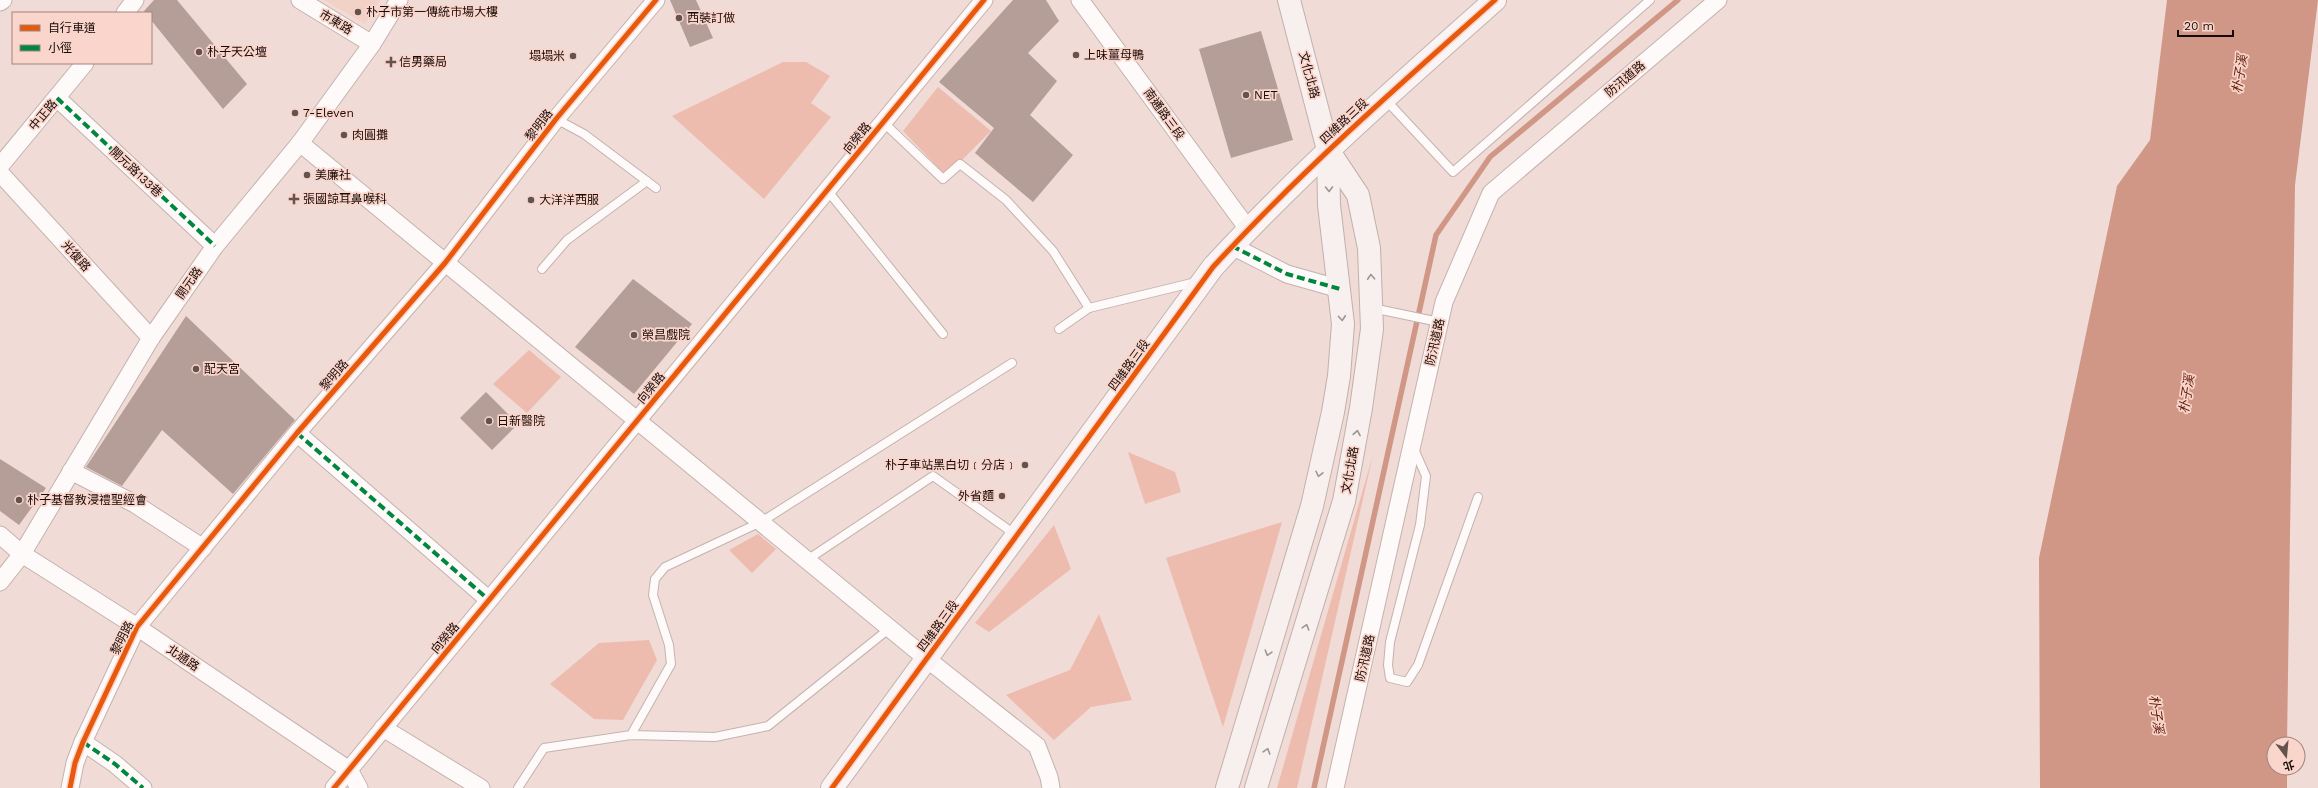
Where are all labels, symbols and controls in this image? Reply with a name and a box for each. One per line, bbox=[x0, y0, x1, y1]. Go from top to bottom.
place label: 朴子市第一傳統市場大樓 bbox=[366, 5, 498, 19]
street label: 市東路 bbox=[317, 7, 355, 37]
marker: 朴子市第一傳統市場大樓 bbox=[353, 7, 363, 17]
place label: 西裝訂做 bbox=[687, 11, 735, 25]
legend bbox=[12, 12, 152, 64]
scale bar bbox=[2178, 12, 2233, 38]
marker: 西裝訂做 bbox=[674, 13, 684, 23]
text: 20 m bbox=[2184, 19, 2214, 33]
text: 自行車道 bbox=[48, 21, 96, 35]
text: 小徑 bbox=[48, 41, 72, 55]
place label: 朴子天公壇 bbox=[207, 45, 267, 59]
marker: 朴子天公壇 bbox=[194, 47, 204, 57]
place label: 上味薑母鴨 bbox=[1084, 48, 1144, 62]
place label: 塌塌米 bbox=[529, 49, 565, 63]
marker: 上味薑母鴨 bbox=[1071, 50, 1081, 60]
street label: 文化北路 bbox=[1296, 50, 1322, 100]
marker: 塌塌米 bbox=[568, 51, 578, 61]
water label: 朴子溪 bbox=[2229, 52, 2250, 95]
place label: 信男藥局 bbox=[399, 55, 447, 69]
marker: 信男藥局 bbox=[386, 57, 396, 67]
street label: 防汛道路 bbox=[1602, 58, 1648, 100]
street label: 南通路三段 bbox=[1141, 86, 1187, 142]
place label: NET bbox=[1254, 88, 1278, 102]
marker: NET bbox=[1241, 90, 1251, 100]
street label: 四維路三段 bbox=[1317, 95, 1371, 147]
street label: 中正路 bbox=[26, 97, 60, 133]
place label: 7-Eleven bbox=[303, 106, 354, 120]
street label: 黎明路 bbox=[522, 107, 556, 143]
marker: 7-Eleven bbox=[290, 108, 300, 118]
street label: 向榮路 bbox=[840, 120, 874, 156]
place label: 肉圓攤 bbox=[352, 128, 388, 142]
marker: 肉圓攤 bbox=[339, 130, 349, 140]
street label: 開元路133巷 bbox=[107, 144, 165, 200]
place label: 美廉社 bbox=[315, 168, 351, 182]
marker: 美廉社 bbox=[302, 170, 312, 180]
one-way arrow bbox=[1325, 186, 1333, 192]
place label: 張國諒耳鼻喉科 bbox=[303, 192, 387, 206]
marker: 張國諒耳鼻喉科 bbox=[288, 193, 300, 205]
place label: 大洋洋西服 bbox=[539, 193, 599, 207]
marker: 大洋洋西服 bbox=[526, 195, 536, 205]
street label: 光復路 bbox=[59, 238, 93, 274]
street label: 開元路 bbox=[173, 264, 205, 302]
one-way arrow bbox=[1366, 274, 1375, 280]
one-way arrow bbox=[1338, 315, 1347, 321]
street label: 防汛道路 bbox=[1423, 317, 1447, 367]
place label: 榮昌戲院 bbox=[642, 328, 690, 342]
marker: 榮昌戲院 bbox=[629, 330, 639, 340]
street label: 四維路三段 bbox=[1106, 337, 1152, 393]
street label: 黎明路 bbox=[317, 357, 351, 393]
place label: 配天宮 bbox=[204, 362, 240, 376]
marker: 配天宮 bbox=[191, 364, 201, 374]
street label: 向榮路 bbox=[634, 370, 668, 406]
water label: 朴子溪 bbox=[2176, 372, 2197, 415]
place label: 日新醫院 bbox=[497, 414, 545, 428]
marker: 日新醫院 bbox=[484, 416, 494, 426]
one-way arrow bbox=[1352, 430, 1360, 437]
street label: 文化北路 bbox=[1339, 445, 1361, 495]
place label: 朴子車站黑白切﹝分店﹞ bbox=[885, 458, 1017, 472]
marker: 朴子車站黑白切﹝分店﹞ bbox=[1020, 460, 1030, 470]
one-way arrow bbox=[1316, 471, 1324, 477]
place label: 外省麵 bbox=[958, 489, 994, 503]
marker: 外省麵 bbox=[997, 491, 1007, 501]
place label: 朴子基督教浸禮聖經會 bbox=[27, 493, 147, 507]
marker: 朴子基督教浸禮聖經會 bbox=[14, 495, 24, 505]
street label: 四維路三段 bbox=[915, 598, 961, 654]
street label: 黎明路 bbox=[108, 619, 136, 657]
street label: 向榮路 bbox=[428, 620, 462, 656]
one-way arrow bbox=[1301, 623, 1309, 630]
street label: 防汛道路 bbox=[1353, 633, 1377, 683]
street label: 北通路 bbox=[164, 642, 202, 674]
one-way arrow bbox=[1264, 649, 1273, 656]
water label: 朴子溪 bbox=[2146, 694, 2167, 736]
north arrow bbox=[2266, 736, 2306, 776]
one-way arrow bbox=[1262, 747, 1271, 754]
text: 北 bbox=[2282, 757, 2296, 773]

